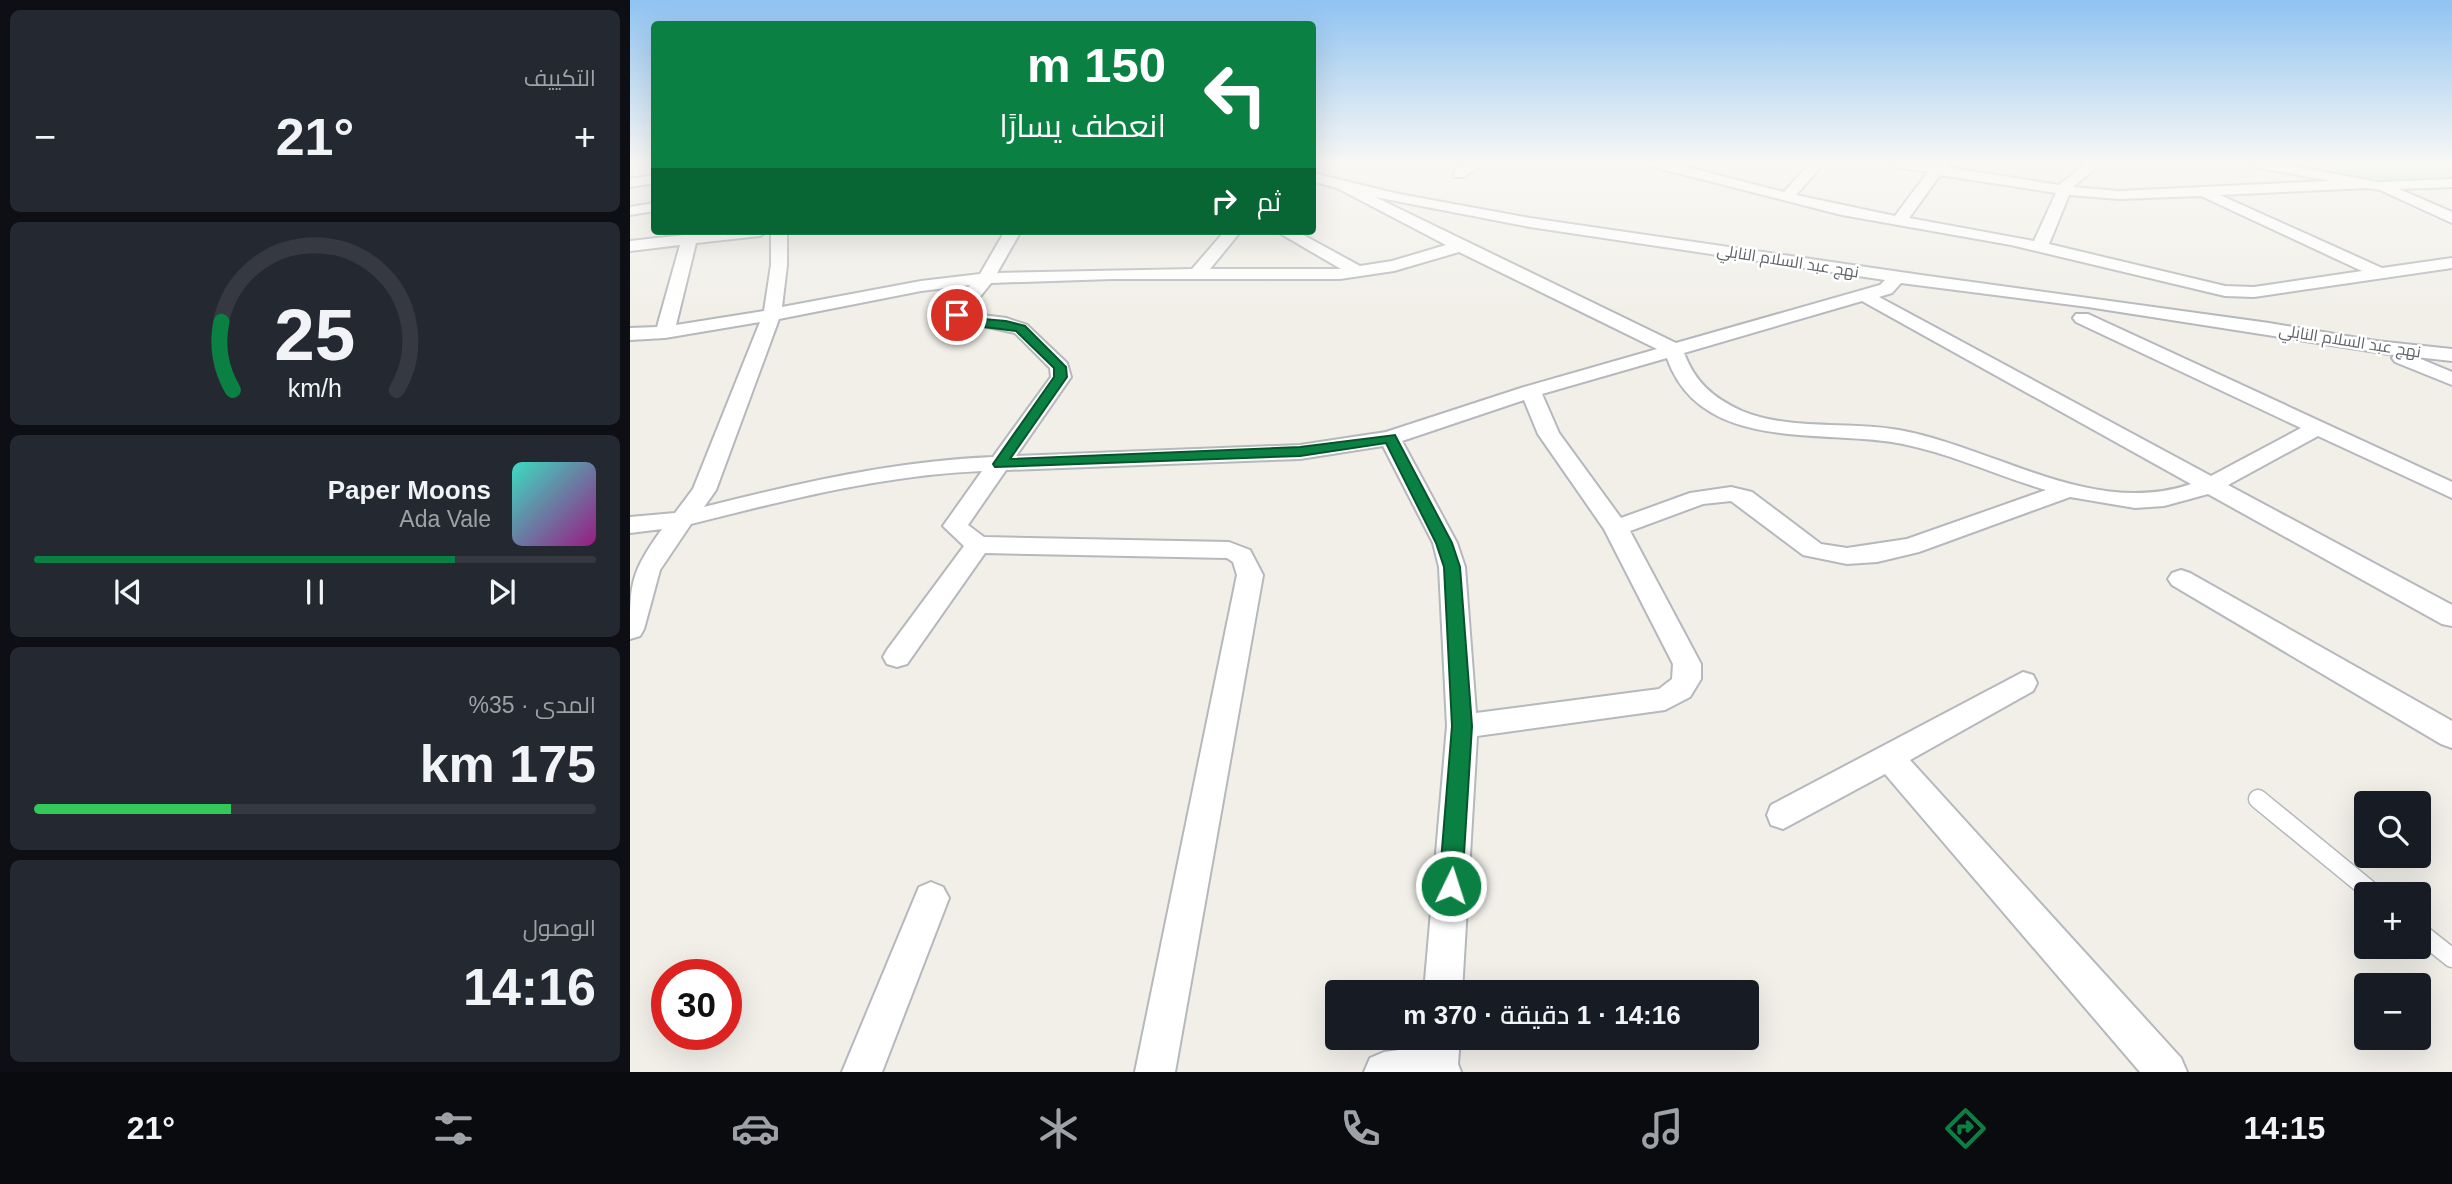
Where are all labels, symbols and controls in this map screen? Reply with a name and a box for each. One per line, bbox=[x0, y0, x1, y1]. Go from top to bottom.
text: 150 m bbox=[1027, 38, 1166, 92]
icon: left bbox=[1190, 49, 1281, 140]
text: التكييف bbox=[524, 65, 596, 91]
text: 21° bbox=[276, 108, 354, 166]
text: انعطف يسارًا bbox=[999, 108, 1166, 144]
text: − bbox=[34, 116, 56, 158]
text: + bbox=[574, 116, 596, 158]
icon: right bbox=[1205, 182, 1243, 220]
text: ثم bbox=[1257, 187, 1281, 217]
street label: نهج عبد السلام النابلي bbox=[1715, 241, 1860, 286]
pin bbox=[927, 285, 987, 345]
text: 25 bbox=[275, 294, 355, 375]
icon: arrive bbox=[938, 296, 976, 334]
street label: نهج عبد السلام النابلي bbox=[2277, 321, 2422, 366]
text: km/h bbox=[288, 373, 342, 401]
text: Paper Moons bbox=[328, 475, 491, 505]
text: Ada Vale bbox=[399, 506, 491, 532]
icon: previous bbox=[109, 573, 147, 611]
icon: pause bbox=[296, 573, 334, 611]
icon: next bbox=[483, 573, 521, 611]
text: المدى · 35% bbox=[469, 692, 596, 718]
text: 175 km bbox=[420, 735, 596, 793]
map controls bbox=[2354, 791, 2431, 1050]
button: search bbox=[2354, 791, 2431, 868]
position arrow bbox=[1414, 849, 1488, 923]
button: + bbox=[2354, 882, 2431, 959]
text: الوصول bbox=[523, 915, 596, 941]
text: 14:16 bbox=[463, 958, 596, 1016]
speed limit sign: 30 bbox=[651, 959, 742, 1050]
button: − bbox=[2354, 973, 2431, 1050]
text: 14:16 · 1 دقيقة · 370 m bbox=[1403, 1000, 1681, 1030]
icon: filters bbox=[429, 1104, 478, 1153]
icon: car bbox=[731, 1104, 780, 1153]
icon: climate bbox=[1034, 1104, 1083, 1153]
icon: phone bbox=[1336, 1104, 1385, 1153]
icon: music bbox=[1638, 1104, 1687, 1153]
icon: directions bbox=[1941, 1104, 1990, 1153]
text: 21° bbox=[127, 1110, 175, 1146]
text: 14:15 bbox=[2243, 1110, 2325, 1146]

